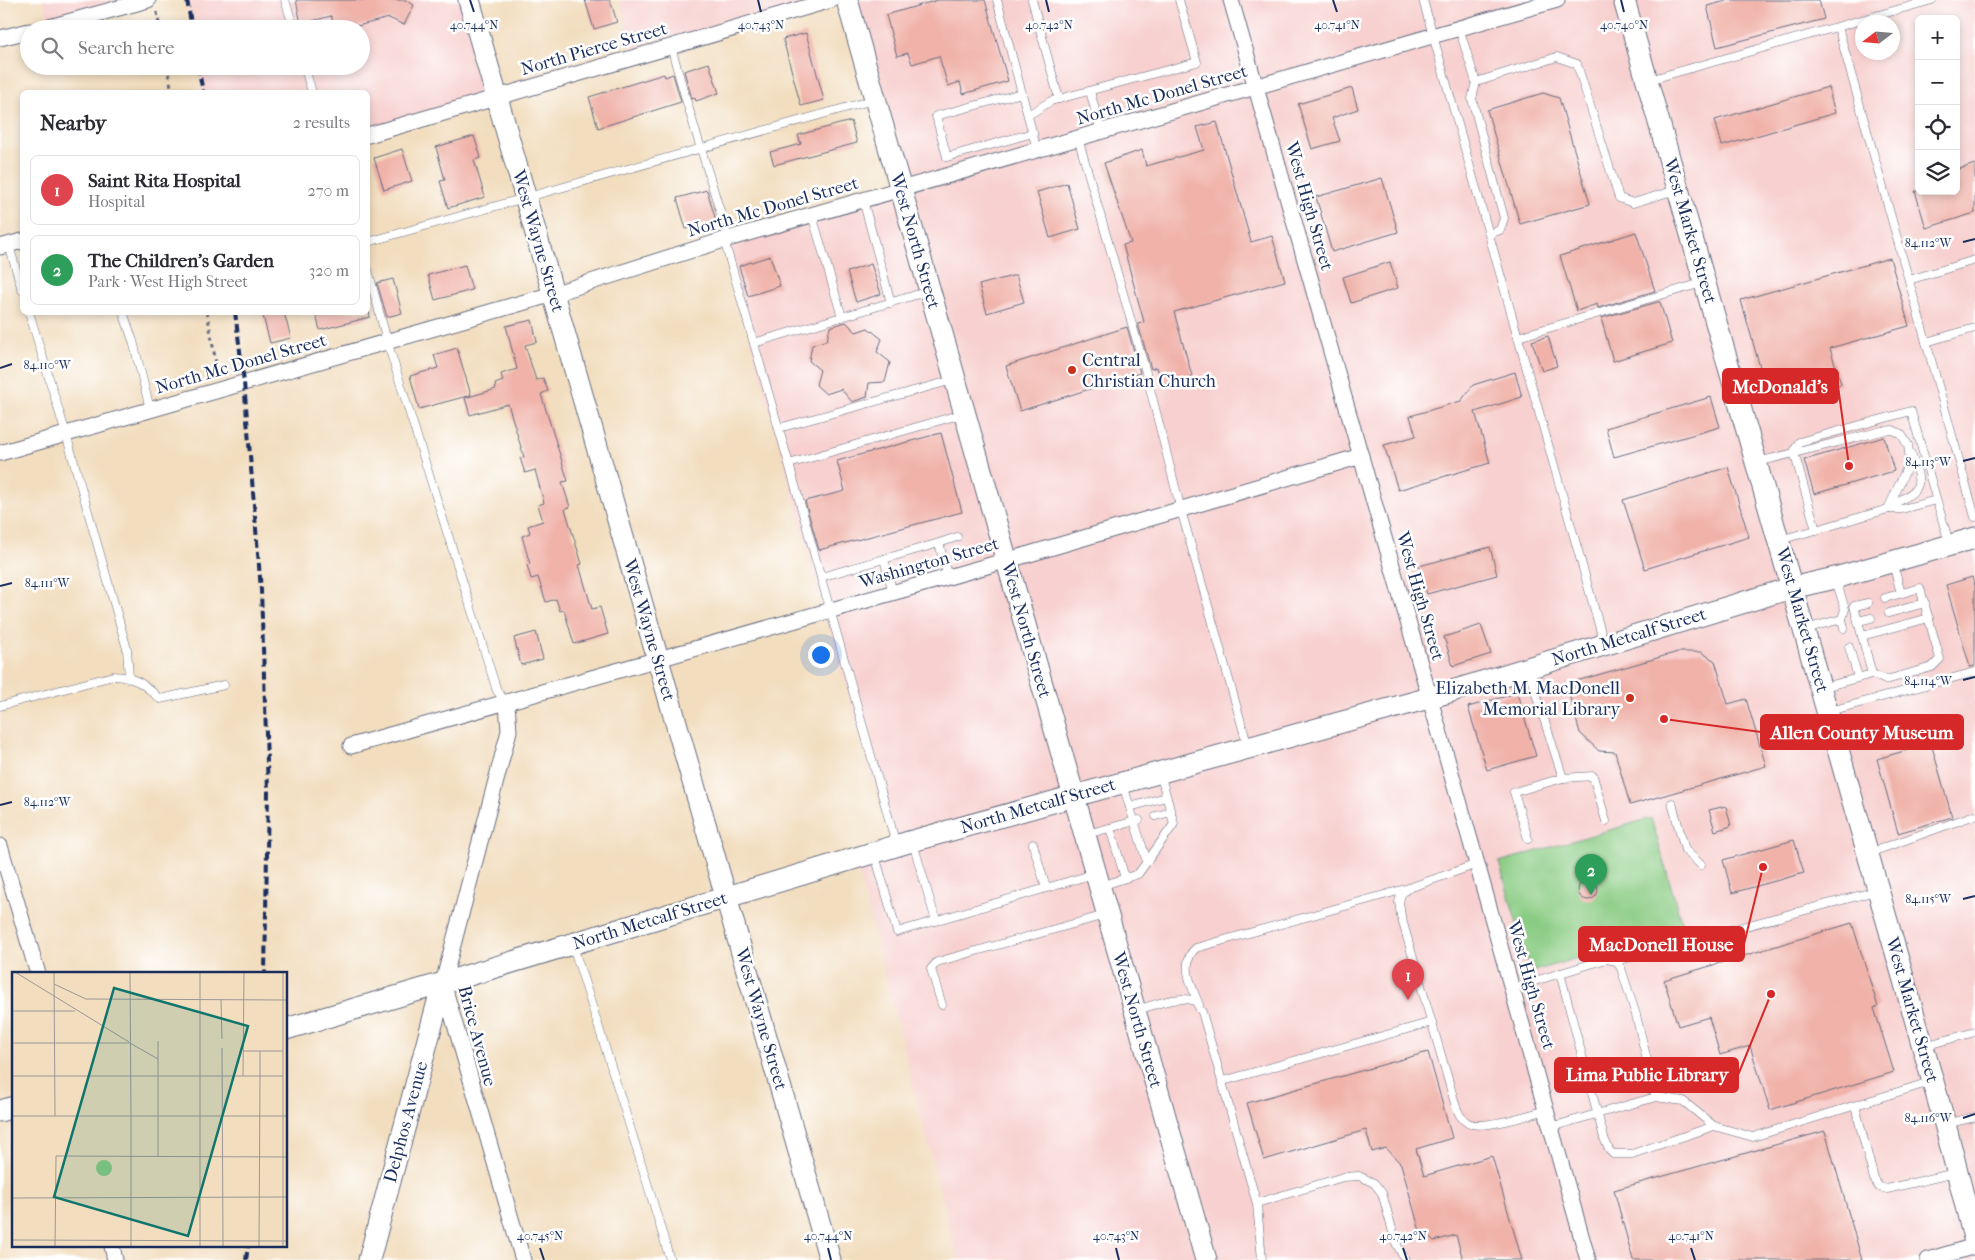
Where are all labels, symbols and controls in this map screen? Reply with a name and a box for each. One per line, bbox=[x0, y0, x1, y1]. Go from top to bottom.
north arrow bbox=[1855, 15, 1900, 60]
map controls bbox=[1915, 15, 1960, 195]
button: + bbox=[1915, 15, 1960, 60]
text: 40.744°N bbox=[450, 18, 498, 32]
street label: North Pierce Street bbox=[518, 18, 670, 80]
text: 40.743°N bbox=[738, 18, 784, 32]
text: 40.742°N bbox=[1025, 18, 1073, 32]
text: 40.741°N bbox=[1314, 18, 1360, 32]
text: 40.740°N bbox=[1600, 18, 1648, 32]
search box bbox=[20, 20, 370, 75]
icon: search bbox=[38, 34, 66, 62]
text: Search here bbox=[78, 37, 174, 59]
street label: North Mc Donel Street bbox=[1074, 60, 1250, 129]
button: − bbox=[1915, 60, 1960, 105]
button: locate bbox=[1915, 105, 1960, 150]
text: Nearby bbox=[40, 111, 106, 135]
text: 2 results bbox=[293, 113, 350, 132]
street label: West High Street bbox=[1280, 138, 1338, 273]
button: layers bbox=[1915, 150, 1960, 195]
street label: West Market Street bbox=[1659, 155, 1721, 307]
street label: West Wayne Street bbox=[507, 167, 569, 315]
text: Saint Rita Hospital bbox=[88, 170, 241, 192]
street label: West North Street bbox=[885, 170, 945, 312]
street label: North Mc Donel Street bbox=[685, 172, 861, 241]
text: 1 bbox=[54, 181, 60, 200]
text: 270 m bbox=[308, 181, 349, 200]
text: Hospital bbox=[88, 192, 145, 211]
text: 84.112°W bbox=[1905, 236, 1953, 250]
text: The Children’s Garden bbox=[88, 250, 274, 272]
text: 2 bbox=[53, 261, 61, 280]
text: 320 m bbox=[309, 261, 349, 280]
text: Park · West High Street bbox=[88, 272, 248, 291]
street label: North Mc Donel Street bbox=[153, 329, 329, 398]
place label: Central Christian Church bbox=[1082, 350, 1216, 392]
text: 84.110°W bbox=[24, 358, 72, 372]
marker: Central Christian Church bbox=[1066, 364, 1078, 376]
callout: McDonald's bbox=[1723, 369, 1838, 403]
text: McDonald's bbox=[1731, 376, 1828, 398]
text: 84.113°W bbox=[1905, 455, 1952, 469]
street label: West High Street bbox=[1391, 528, 1449, 663]
street label: Washington Street bbox=[856, 533, 1002, 593]
street label: West Market Street bbox=[1771, 544, 1833, 696]
street label: West Wayne Street bbox=[618, 556, 680, 704]
street label: West North Street bbox=[996, 559, 1056, 701]
text: 84.111°W bbox=[25, 576, 71, 590]
street label: North Metcalf Street bbox=[1549, 603, 1709, 671]
your location bbox=[808, 642, 834, 668]
text: 84.114°W bbox=[1904, 674, 1953, 688]
place label: Elizabeth M. MacDonell Memorial Library bbox=[1435, 678, 1621, 720]
marker: Elizabeth M. MacDonell Memorial Library bbox=[1624, 692, 1636, 704]
callout: Allen County Museum bbox=[1761, 715, 1963, 749]
text: Allen County Museum bbox=[1770, 722, 1954, 744]
street label: North Metcalf Street bbox=[958, 774, 1119, 838]
text: 84.112°W bbox=[24, 795, 72, 809]
pin: 2 bbox=[1575, 854, 1607, 895]
street label: North Metcalf Street bbox=[570, 887, 730, 955]
text: 84.115°W bbox=[1905, 892, 1952, 906]
street label: West High Street bbox=[1502, 917, 1560, 1052]
callout: MacDonell House bbox=[1579, 927, 1744, 961]
text: MacDonell House bbox=[1588, 934, 1734, 956]
street label: West Market Street bbox=[1881, 934, 1943, 1086]
street label: West Wayne Street bbox=[730, 945, 792, 1093]
street label: West North Street bbox=[1107, 949, 1167, 1091]
pin: 1 bbox=[1392, 959, 1424, 1000]
inset map bbox=[12, 972, 288, 1248]
street label: Brice Avenue bbox=[453, 983, 501, 1089]
callout: Lima Public Library bbox=[1555, 1058, 1738, 1092]
street label: Delphos Avenue bbox=[380, 1059, 432, 1185]
text: Lima Public Library bbox=[1566, 1064, 1729, 1086]
text: 84.116°W bbox=[1905, 1111, 1953, 1125]
text: 40.745°N bbox=[517, 1229, 563, 1243]
text: 40.744°N bbox=[804, 1229, 852, 1243]
text: 40.743°N bbox=[1093, 1229, 1139, 1243]
text: 40.742°N bbox=[1379, 1229, 1427, 1243]
text: 40.741°N bbox=[1668, 1229, 1714, 1243]

